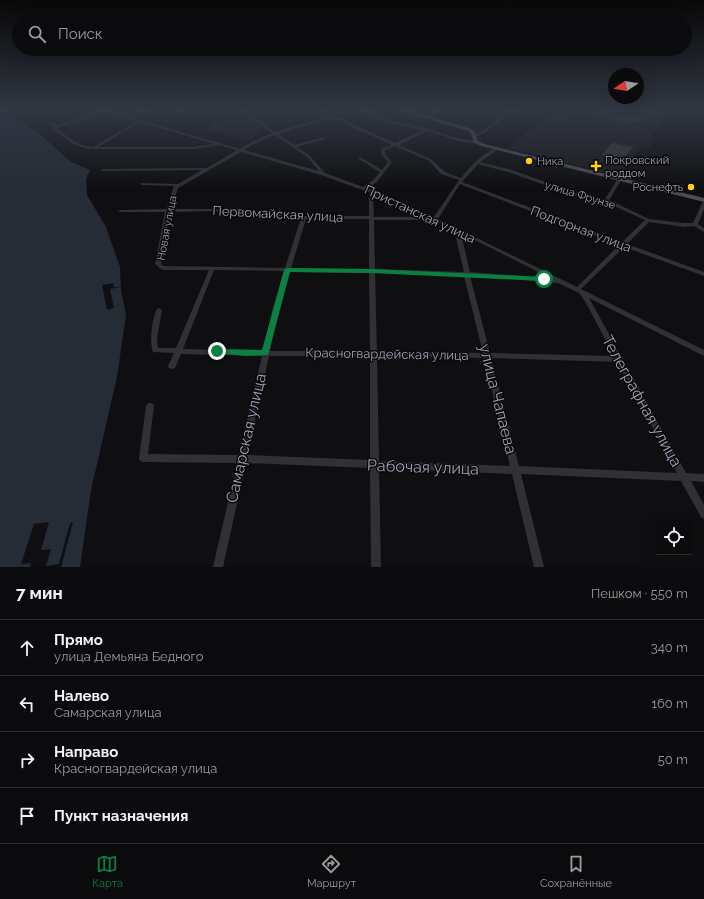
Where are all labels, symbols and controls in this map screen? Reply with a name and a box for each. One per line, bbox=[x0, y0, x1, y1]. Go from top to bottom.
search box bbox=[12, 12, 692, 56]
icon: search bbox=[26, 23, 48, 45]
text: Поиск bbox=[58, 25, 103, 43]
north arrow bbox=[608, 68, 644, 104]
place label: Покровский роддом bbox=[605, 154, 669, 180]
place label: Ника bbox=[537, 155, 563, 168]
marker: Ника bbox=[524, 156, 534, 166]
marker: Покровский роддом bbox=[590, 160, 602, 172]
street label: улица Фрунзе bbox=[543, 178, 617, 212]
place label: Роснефть bbox=[632, 181, 684, 194]
street label: Пристанская улица bbox=[362, 182, 478, 246]
marker: Роснефть bbox=[686, 182, 696, 192]
street label: Новая улица bbox=[154, 194, 180, 262]
street label: Первомайская улица bbox=[212, 203, 344, 225]
street label: Подгорная улица bbox=[528, 203, 634, 255]
route start bbox=[535, 270, 553, 288]
street label: Телеграфная улица bbox=[598, 332, 686, 470]
route end bbox=[208, 342, 226, 360]
street label: улица Чапаева bbox=[475, 342, 521, 456]
street label: Красногвардейская улица bbox=[305, 345, 469, 363]
street label: Самарская улица bbox=[222, 371, 270, 505]
street label: Рабочая улица bbox=[367, 456, 479, 478]
map controls bbox=[656, 519, 692, 555]
button: locate bbox=[656, 519, 692, 555]
text: 7 мин bbox=[16, 583, 63, 603]
text: Пешком · 550 m bbox=[591, 586, 688, 601]
text: Прямо bbox=[54, 631, 103, 649]
icon: ahead bbox=[16, 637, 38, 659]
text: 340 m bbox=[651, 640, 688, 655]
text: улица Демьяна Бедного bbox=[54, 649, 204, 664]
text: Налево bbox=[54, 687, 109, 705]
icon: left bbox=[16, 693, 38, 715]
text: 160 m bbox=[651, 696, 688, 711]
text: Самарская улица bbox=[54, 705, 162, 720]
text: Направо bbox=[54, 743, 118, 761]
icon: right bbox=[16, 749, 38, 771]
text: 50 m bbox=[658, 752, 688, 767]
text: Красногвардейская улица bbox=[54, 761, 217, 776]
icon: arrive bbox=[16, 805, 38, 827]
text: Пункт назначения bbox=[54, 807, 188, 825]
tab: Карта bbox=[92, 853, 123, 890]
tab: Маршрут bbox=[307, 853, 356, 890]
tab: Сохранённые bbox=[540, 853, 612, 890]

